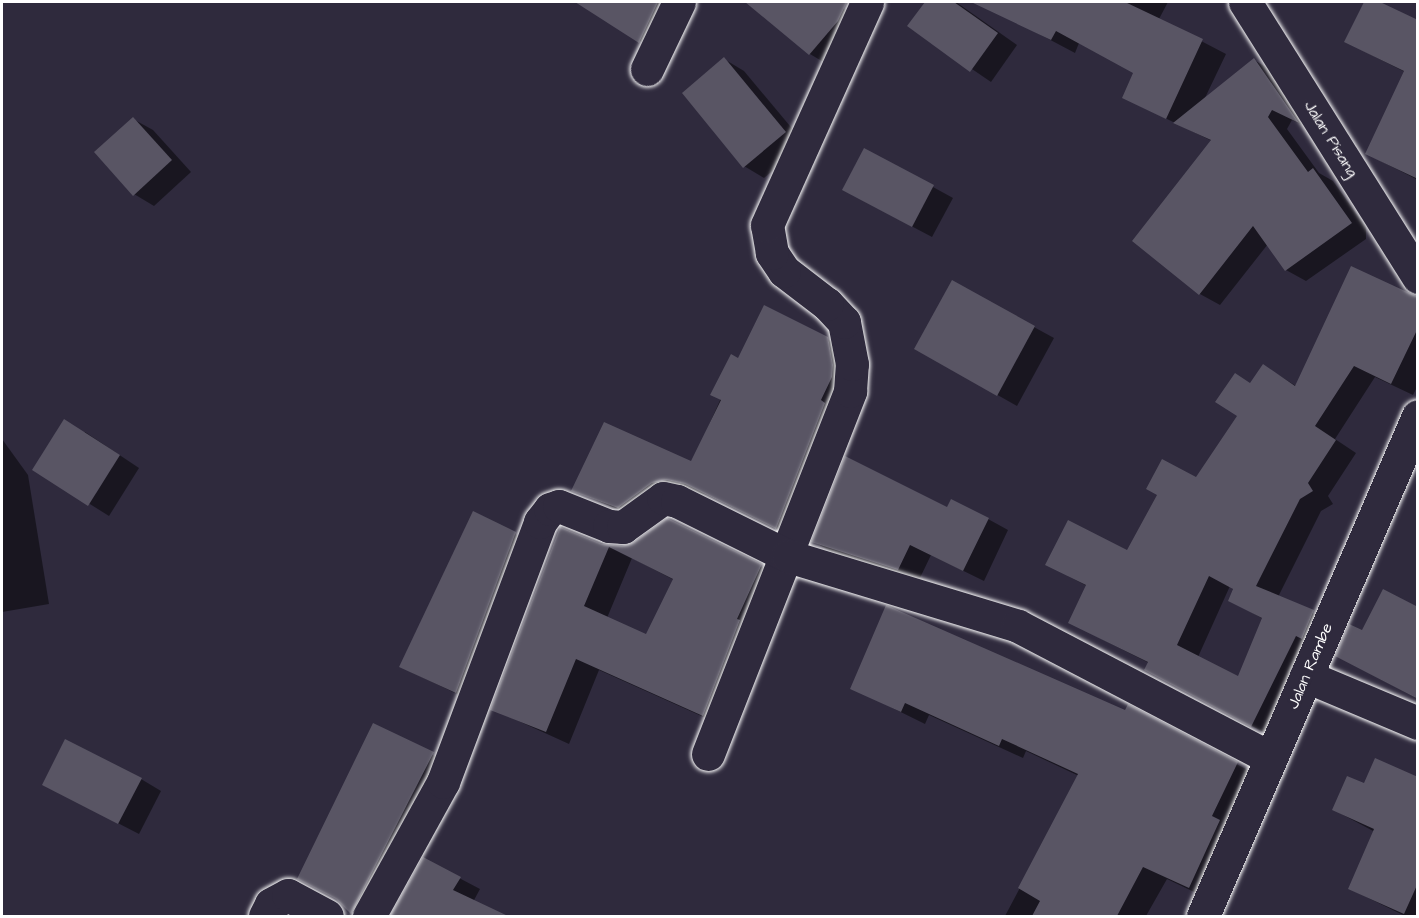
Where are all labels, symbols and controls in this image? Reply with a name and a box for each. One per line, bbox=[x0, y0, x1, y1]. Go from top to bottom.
street label: Jalan Pisang bbox=[1300, 97, 1362, 181]
street label: Jalan Rambe bbox=[1283, 620, 1337, 712]

